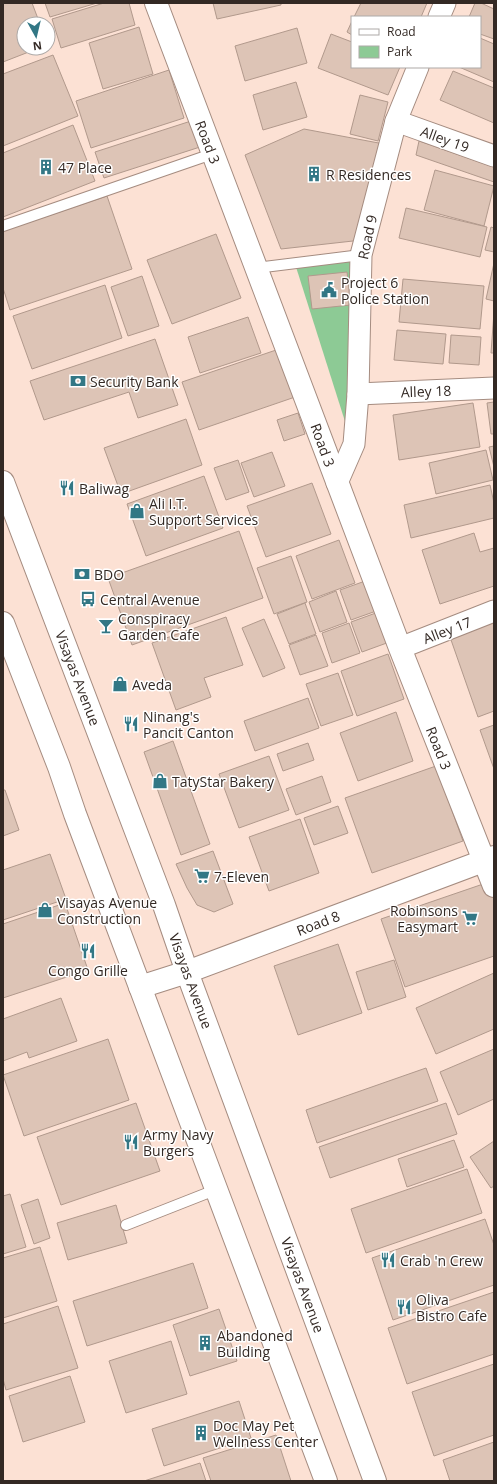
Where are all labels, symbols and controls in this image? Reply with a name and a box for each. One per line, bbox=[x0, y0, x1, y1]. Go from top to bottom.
north arrow bbox=[16, 16, 56, 56]
legend bbox=[351, 16, 481, 68]
text: Road bbox=[387, 23, 416, 40]
text: N bbox=[32, 38, 43, 54]
text: Park bbox=[387, 43, 413, 60]
street label: Road 3 bbox=[191, 118, 225, 166]
street label: Alley 19 bbox=[418, 121, 472, 157]
building icon: 47 Place bbox=[37, 158, 55, 176]
place label: 47 Place bbox=[58, 158, 112, 177]
building icon: R Residences bbox=[305, 165, 323, 183]
place label: R Residences bbox=[326, 165, 412, 184]
street label: Road 9 bbox=[353, 213, 381, 261]
place label: Project 6 Police Station bbox=[341, 273, 429, 308]
public building icon: Project 6 Police Station bbox=[320, 281, 338, 299]
bank icon: Security Bank bbox=[69, 372, 87, 390]
place label: Security Bank bbox=[90, 372, 179, 391]
street label: Alley 18 bbox=[400, 381, 452, 401]
street label: Road 3 bbox=[306, 421, 340, 469]
restaurant icon: Baliwag bbox=[58, 479, 76, 497]
place label: Baliwag bbox=[79, 479, 130, 498]
place label: Ali I.T. Support Services bbox=[149, 494, 259, 529]
shop icon: Ali I.T. Support Services bbox=[128, 502, 146, 520]
bank icon: BDO bbox=[73, 565, 91, 583]
place label: BDO bbox=[94, 565, 124, 584]
bus stop icon: Central Avenue bbox=[79, 590, 97, 608]
place label: Central Avenue bbox=[100, 590, 200, 609]
place label: Conspiracy Garden Cafe bbox=[118, 609, 200, 644]
street label: Alley 17 bbox=[420, 612, 474, 648]
bar icon: Conspiracy Garden Cafe bbox=[97, 617, 115, 635]
street label: Visayas Avenue bbox=[51, 628, 105, 728]
shop icon: Aveda bbox=[111, 675, 129, 693]
place label: Aveda bbox=[132, 675, 172, 694]
place label: Ninang's Pancit Canton bbox=[143, 707, 234, 742]
restaurant icon: Ninang's Pancit Canton bbox=[122, 715, 140, 733]
street label: Road 3 bbox=[422, 724, 456, 772]
shop icon: TatyStar Bakery bbox=[151, 772, 169, 790]
place label: TatyStar Bakery bbox=[172, 772, 275, 791]
supermarket icon: 7-Eleven bbox=[193, 867, 211, 885]
place label: 7-Eleven bbox=[214, 867, 269, 886]
place label: Visayas Avenue Construction bbox=[57, 893, 157, 928]
shop icon: Visayas Avenue Construction bbox=[36, 901, 54, 919]
place label: Robinsons Easymart bbox=[390, 901, 458, 936]
street label: Road 8 bbox=[294, 906, 342, 940]
supermarket icon: Robinsons Easymart bbox=[461, 909, 479, 927]
street label: Visayas Avenue bbox=[165, 931, 217, 1031]
restaurant icon: Congo Grille bbox=[79, 942, 97, 960]
place label: Congo Grille bbox=[48, 961, 128, 980]
place label: Army Navy Burgers bbox=[143, 1125, 214, 1160]
restaurant icon: Army Navy Burgers bbox=[122, 1133, 140, 1151]
street label: Visayas Avenue bbox=[277, 1235, 329, 1335]
restaurant icon: Crab 'n Crew bbox=[379, 1251, 397, 1269]
place label: Crab 'n Crew bbox=[400, 1251, 483, 1270]
place label: Oliva Bistro Cafe bbox=[416, 1290, 487, 1325]
restaurant icon: Oliva Bistro Cafe bbox=[395, 1298, 413, 1316]
place label: Abandoned Building bbox=[217, 1326, 293, 1361]
building icon: Abandoned Building bbox=[196, 1334, 214, 1352]
place label: Doc May Pet Wellness Center bbox=[213, 1416, 318, 1451]
building icon: Doc May Pet Wellness Center bbox=[192, 1424, 210, 1442]

